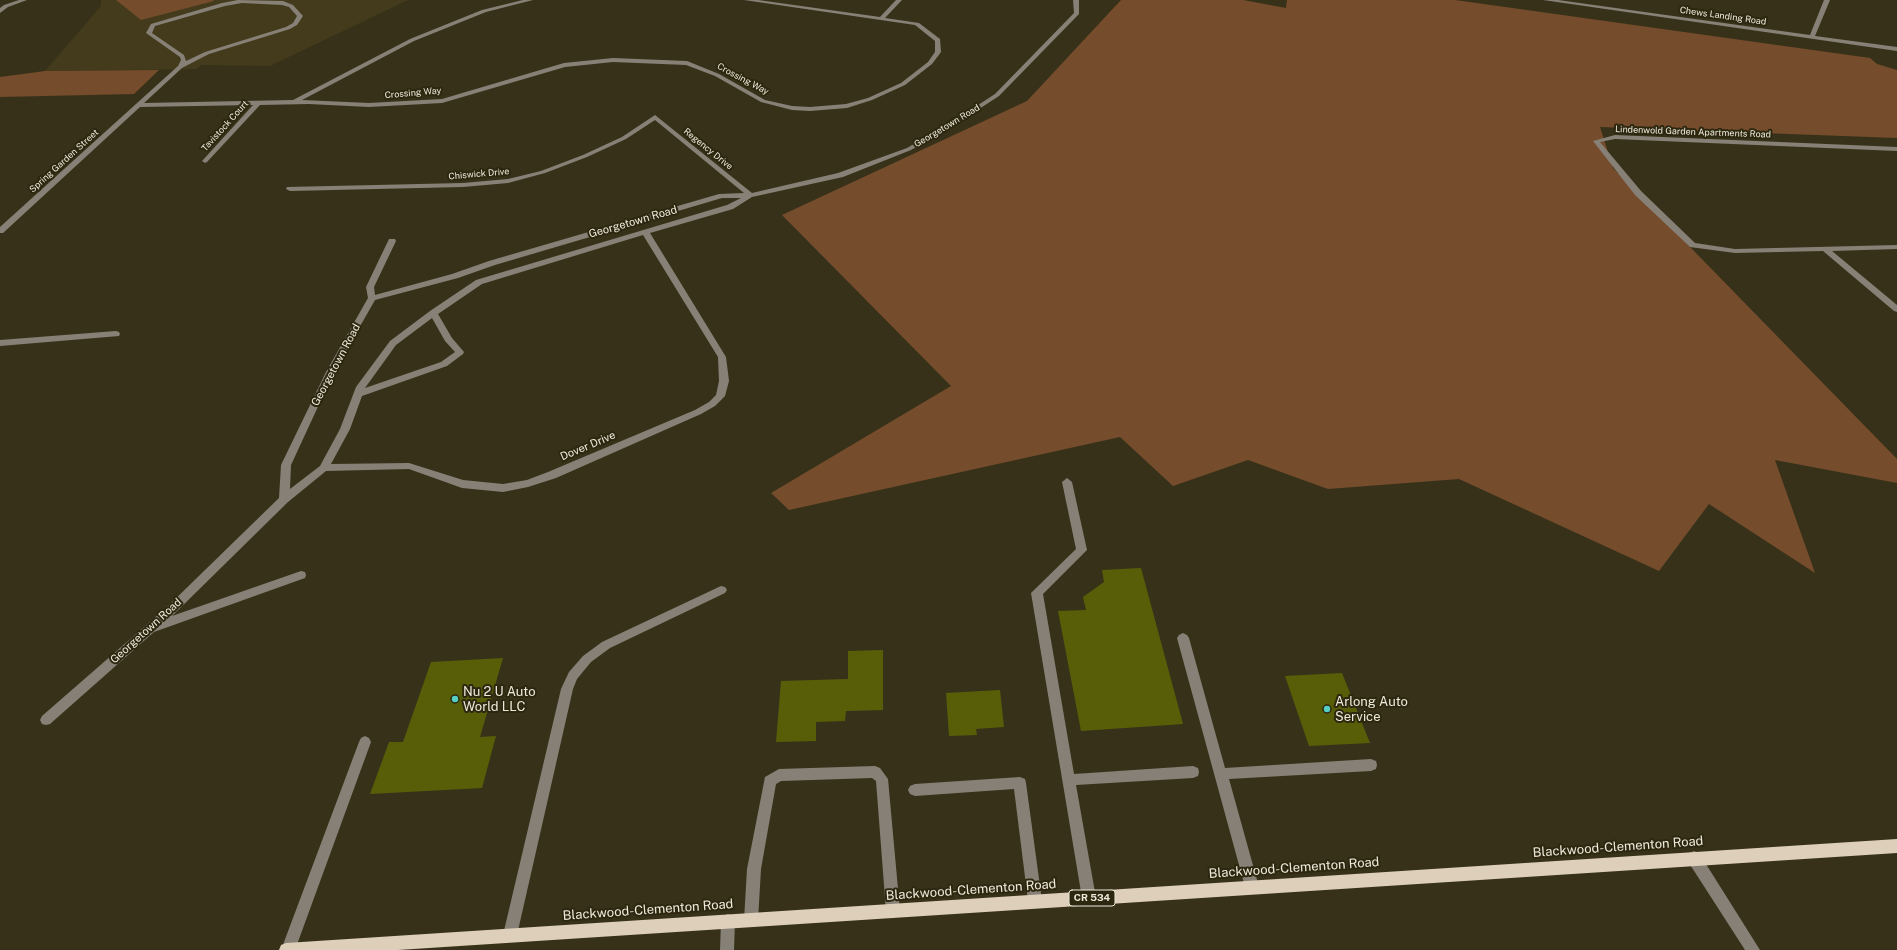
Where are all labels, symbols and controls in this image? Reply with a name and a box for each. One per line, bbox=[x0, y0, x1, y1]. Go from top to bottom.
street label: Chews Landing Road bbox=[1679, 5, 1767, 27]
street label: Crossing Way bbox=[715, 61, 771, 97]
street label: Crossing Way bbox=[384, 85, 442, 101]
street label: Tavistock Court bbox=[199, 98, 251, 154]
street label: Georgetown Road bbox=[912, 102, 982, 150]
street label: Lindenwold Garden Apartments Road bbox=[1615, 124, 1771, 140]
street label: Regency Drive bbox=[681, 126, 735, 172]
street label: Spring Garden Street bbox=[27, 127, 101, 195]
street label: Chiswick Drive bbox=[448, 166, 510, 182]
street label: Georgetown Road bbox=[587, 203, 679, 241]
street label: Georgetown Road bbox=[309, 322, 363, 408]
street label: Dover Drive bbox=[558, 428, 618, 464]
street label: Georgetown Road bbox=[108, 596, 184, 666]
place label: Nu 2 U Auto World LLC bbox=[463, 684, 536, 715]
marker: Nu 2 U Auto World LLC bbox=[450, 694, 460, 704]
place label: Arlong Auto Service bbox=[1335, 694, 1408, 725]
marker: Arlong Auto Service bbox=[1322, 704, 1332, 714]
street label: Blackwood-Clementon Road bbox=[1532, 833, 1704, 861]
street label: Blackwood-Clementon Road bbox=[1208, 854, 1380, 882]
street label: Blackwood-Clementon Road bbox=[885, 876, 1057, 904]
road number: CR 534 bbox=[1069, 890, 1115, 906]
street label: Blackwood-Clementon Road bbox=[562, 896, 734, 924]

